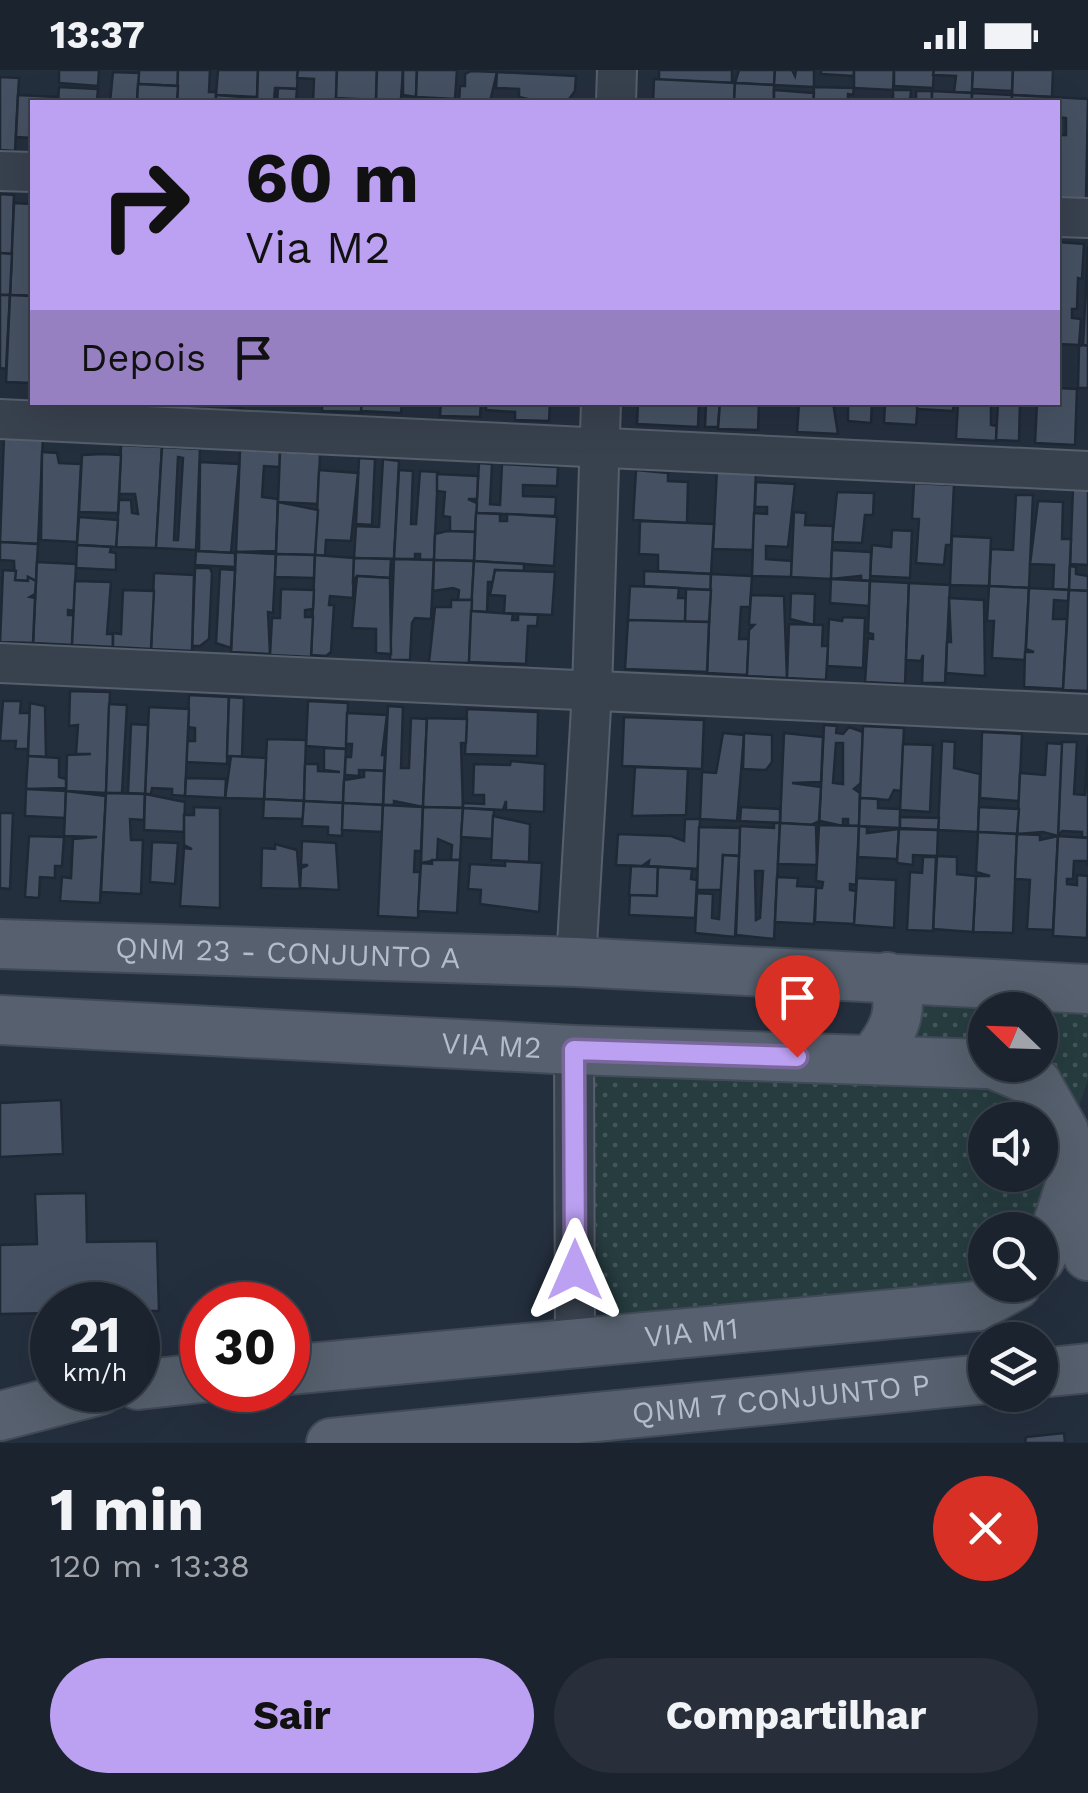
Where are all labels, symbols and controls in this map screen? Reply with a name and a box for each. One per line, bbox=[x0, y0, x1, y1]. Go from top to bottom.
text: 13:37 bbox=[50, 13, 145, 57]
text: 60 m bbox=[245, 137, 419, 219]
icon: right bbox=[80, 140, 210, 270]
text: Via M2 bbox=[245, 221, 391, 274]
icon: arrive bbox=[226, 330, 281, 385]
text: Depois bbox=[80, 336, 206, 380]
street label: QNM 23 - CONJUNTO A bbox=[115, 930, 461, 975]
pin bbox=[755, 955, 840, 1058]
icon: arrive bbox=[770, 970, 825, 1025]
north arrow bbox=[968, 992, 1058, 1082]
map controls bbox=[968, 992, 1058, 1412]
street label: VIA M2 bbox=[440, 1025, 542, 1065]
button: sound bbox=[968, 1102, 1058, 1192]
button: search bbox=[968, 1212, 1058, 1302]
position arrow bbox=[523, 1218, 627, 1322]
speed limit sign: 30 bbox=[180, 1282, 310, 1412]
text: 21 bbox=[69, 1305, 121, 1364]
street label: VIA M1 bbox=[643, 1310, 740, 1354]
button: layers bbox=[968, 1322, 1058, 1412]
text: km/h bbox=[63, 1358, 127, 1387]
street label: QNM 7 CONJUNTO P bbox=[630, 1366, 931, 1430]
text: 1 min bbox=[50, 1474, 204, 1545]
button: close bbox=[933, 1476, 1038, 1581]
text: 120 m · 13:38 bbox=[50, 1547, 250, 1585]
button: Sair bbox=[50, 1658, 534, 1773]
button: Compartilhar bbox=[554, 1658, 1038, 1773]

